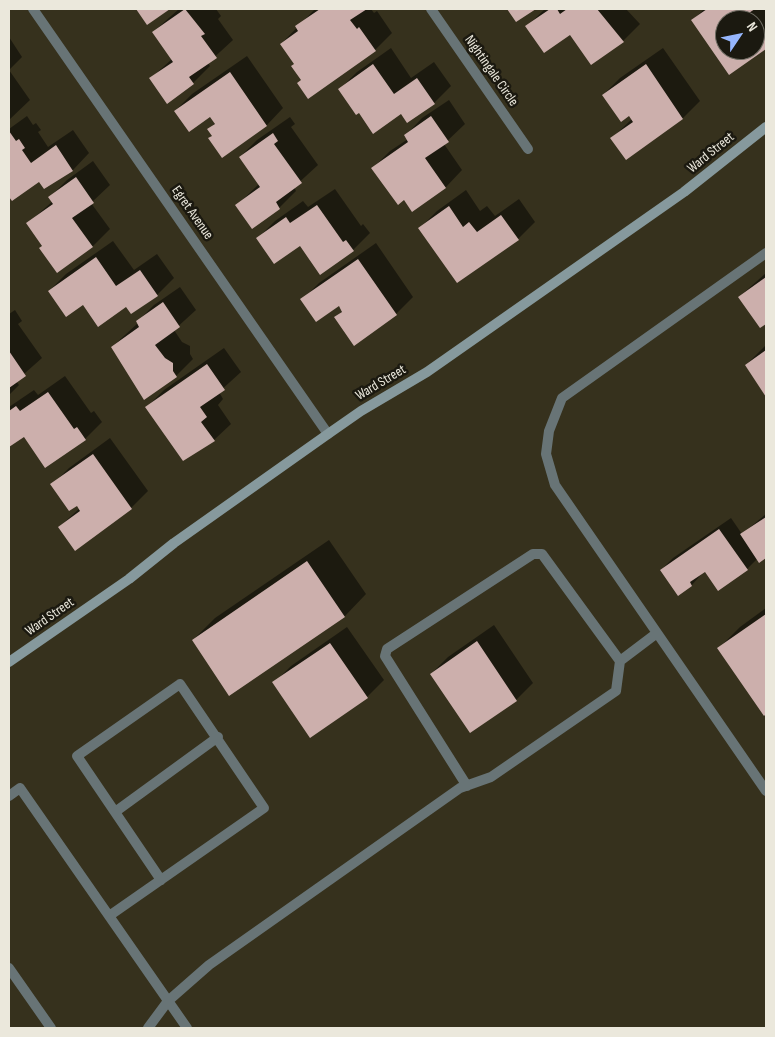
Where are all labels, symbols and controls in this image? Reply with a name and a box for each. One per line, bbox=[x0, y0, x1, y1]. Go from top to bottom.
north arrow bbox=[715, 10, 765, 60]
text: N bbox=[743, 19, 761, 35]
street label: Nightingale Circle bbox=[460, 32, 522, 110]
street label: Ward Street bbox=[684, 129, 738, 177]
street label: Egret Avenue bbox=[167, 183, 217, 243]
street label: Ward Street bbox=[353, 362, 409, 404]
street label: Ward Street bbox=[22, 594, 78, 640]

